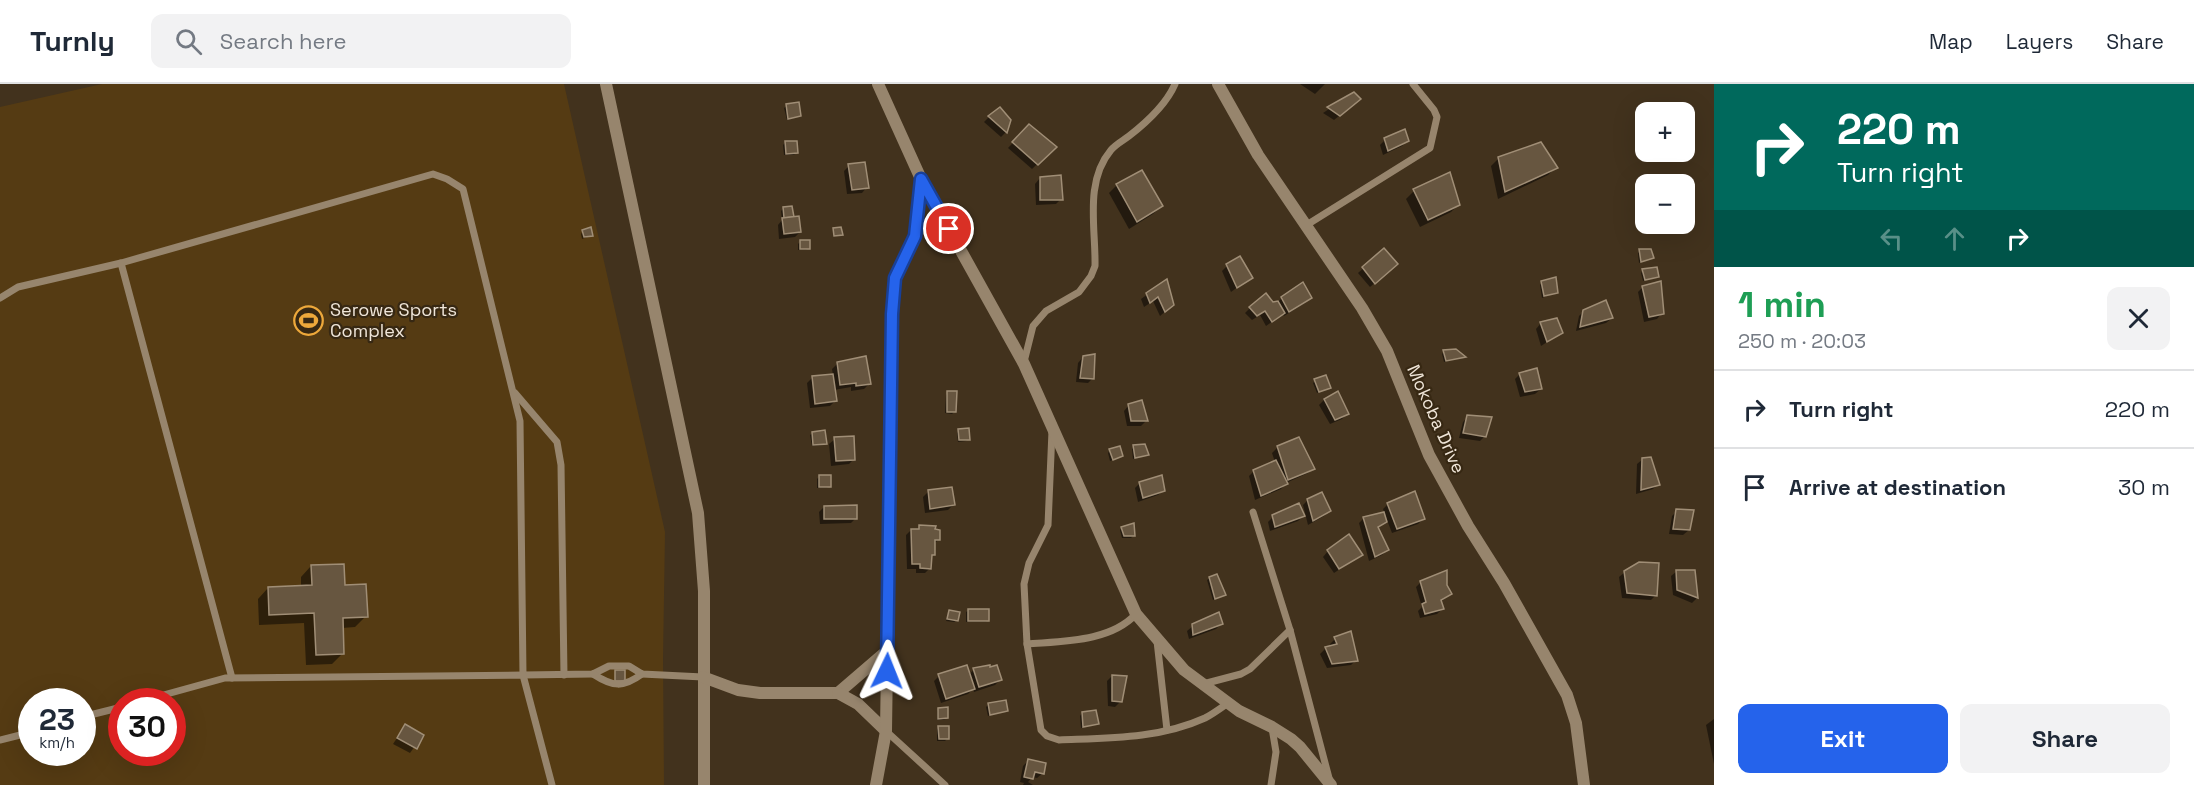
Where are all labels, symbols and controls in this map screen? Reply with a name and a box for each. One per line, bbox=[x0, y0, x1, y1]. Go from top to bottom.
search box bbox=[151, 14, 571, 68]
text: Turnly bbox=[30, 23, 115, 59]
icon: search bbox=[172, 25, 205, 58]
text: Search here bbox=[220, 27, 347, 55]
text: Map bbox=[1929, 28, 1973, 55]
text: Layers bbox=[2006, 28, 2073, 55]
text: Share bbox=[2106, 28, 2164, 55]
map controls bbox=[1635, 102, 1695, 234]
button: + bbox=[1635, 102, 1695, 162]
text: 220 m bbox=[1837, 103, 1961, 156]
icon: right bbox=[1738, 108, 1816, 186]
text: Turn right bbox=[1837, 155, 1964, 190]
button: − bbox=[1635, 174, 1695, 234]
pin bbox=[923, 203, 974, 254]
icon: arrive bbox=[932, 212, 965, 245]
icon: left bbox=[1875, 222, 1908, 255]
icon: ahead bbox=[1938, 222, 1971, 255]
icon: right bbox=[2001, 222, 2034, 255]
text: 1 min bbox=[1738, 282, 1826, 328]
button: close bbox=[2107, 287, 2170, 350]
place label: Serowe Sports Complex bbox=[330, 298, 457, 342]
sports icon: Serowe Sports Complex bbox=[293, 304, 325, 336]
text: 250 m · 20:03 bbox=[1738, 328, 1866, 354]
street label: Mokoba Drive bbox=[1402, 361, 1471, 477]
icon: right bbox=[1738, 393, 1771, 426]
text: Turn right bbox=[1789, 395, 1894, 423]
text: 220 m bbox=[2105, 395, 2170, 423]
icon: arrive bbox=[1738, 471, 1771, 504]
text: Arrive at destination bbox=[1789, 473, 2006, 501]
text: 30 m bbox=[2118, 473, 2170, 501]
position arrow bbox=[855, 639, 919, 703]
speed limit sign: 30 bbox=[108, 688, 186, 766]
text: 23 bbox=[39, 700, 75, 739]
button: Exit bbox=[1738, 704, 1948, 773]
button: Share bbox=[1960, 704, 2170, 773]
text: km/h bbox=[39, 733, 75, 752]

